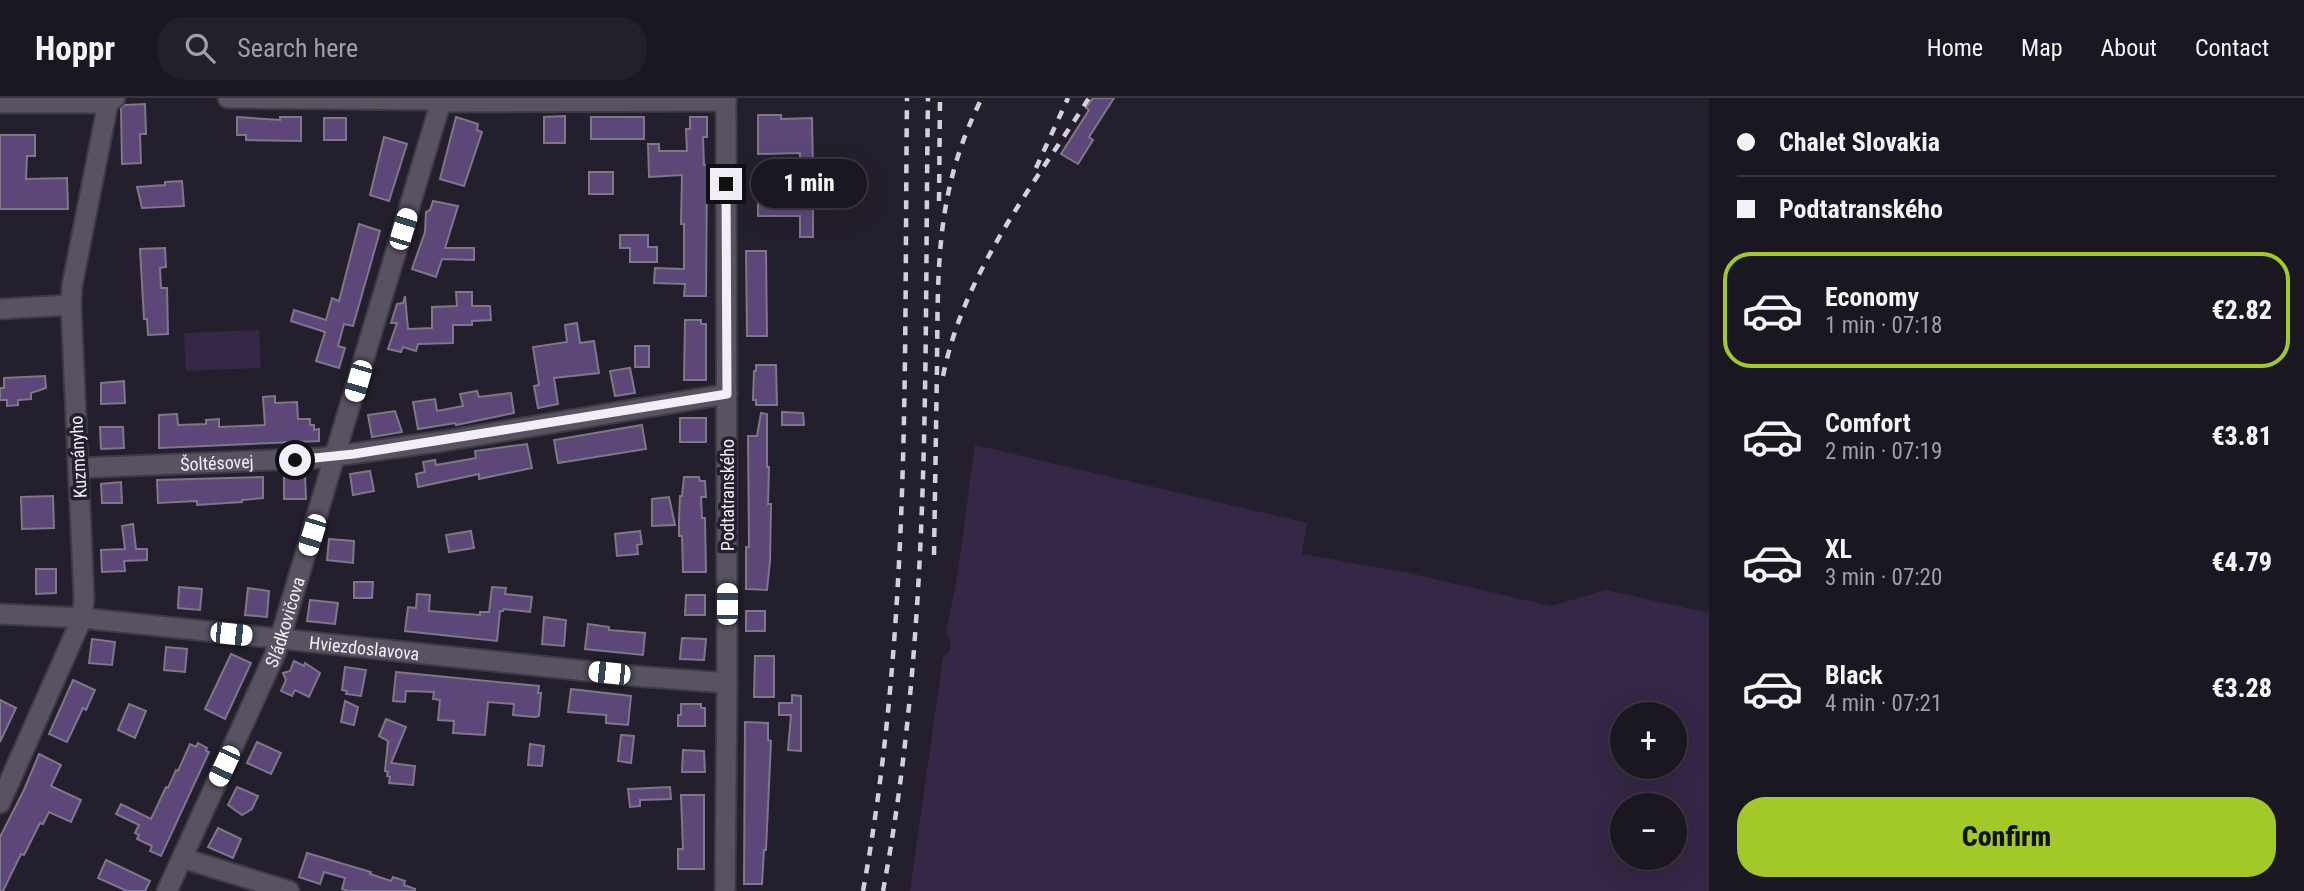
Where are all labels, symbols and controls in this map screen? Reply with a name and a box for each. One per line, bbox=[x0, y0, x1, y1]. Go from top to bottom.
search box bbox=[157, 17, 647, 80]
text: Hoppr bbox=[35, 29, 115, 68]
icon: search bbox=[181, 29, 219, 67]
text: Search here bbox=[237, 33, 358, 63]
text: Home bbox=[1927, 34, 1983, 62]
text: Map bbox=[2021, 34, 2063, 62]
text: About bbox=[2101, 34, 2157, 62]
text: Contact bbox=[2195, 34, 2269, 62]
text: Chalet Slovakia bbox=[1779, 127, 1940, 157]
callout: 1 min bbox=[750, 160, 866, 208]
route end bbox=[710, 168, 742, 200]
text: 1 min bbox=[783, 170, 835, 197]
text: Podtatranského bbox=[1779, 194, 1943, 224]
car bbox=[387, 206, 420, 252]
icon: car bbox=[1741, 279, 1804, 342]
text: Economy bbox=[1825, 282, 1919, 312]
text: €2.82 bbox=[2211, 295, 2272, 325]
text: 1 min · 07:18 bbox=[1825, 312, 1942, 339]
car bbox=[343, 358, 374, 404]
icon: car bbox=[1741, 405, 1804, 468]
text: Comfort bbox=[1825, 408, 1911, 438]
street label: Kuzmányho bbox=[65, 415, 91, 499]
text: €3.81 bbox=[2211, 421, 2272, 451]
text: 2 min · 07:19 bbox=[1825, 438, 1942, 465]
street label: Podtatranského bbox=[717, 439, 738, 551]
route start bbox=[279, 444, 311, 476]
street label: Šoltésovej bbox=[180, 450, 254, 474]
car bbox=[296, 512, 329, 558]
icon: car bbox=[1741, 531, 1804, 594]
text: XL bbox=[1825, 534, 1852, 564]
text: €4.79 bbox=[2211, 547, 2272, 577]
text: 3 min · 07:20 bbox=[1825, 564, 1942, 591]
street label: Sládkovičova bbox=[260, 574, 308, 670]
car bbox=[717, 583, 738, 625]
car bbox=[210, 621, 253, 647]
street label: Hviezdoslavova bbox=[308, 631, 421, 664]
icon: car bbox=[1741, 657, 1804, 720]
car bbox=[588, 660, 631, 686]
text: Black bbox=[1825, 660, 1883, 690]
text: €3.28 bbox=[2211, 673, 2272, 703]
text: 4 min · 07:21 bbox=[1825, 690, 1942, 717]
map controls bbox=[1610, 702, 1687, 870]
button: + bbox=[1610, 702, 1687, 779]
car bbox=[206, 743, 243, 789]
button: − bbox=[1610, 793, 1687, 870]
button: Confirm bbox=[1737, 797, 2276, 877]

